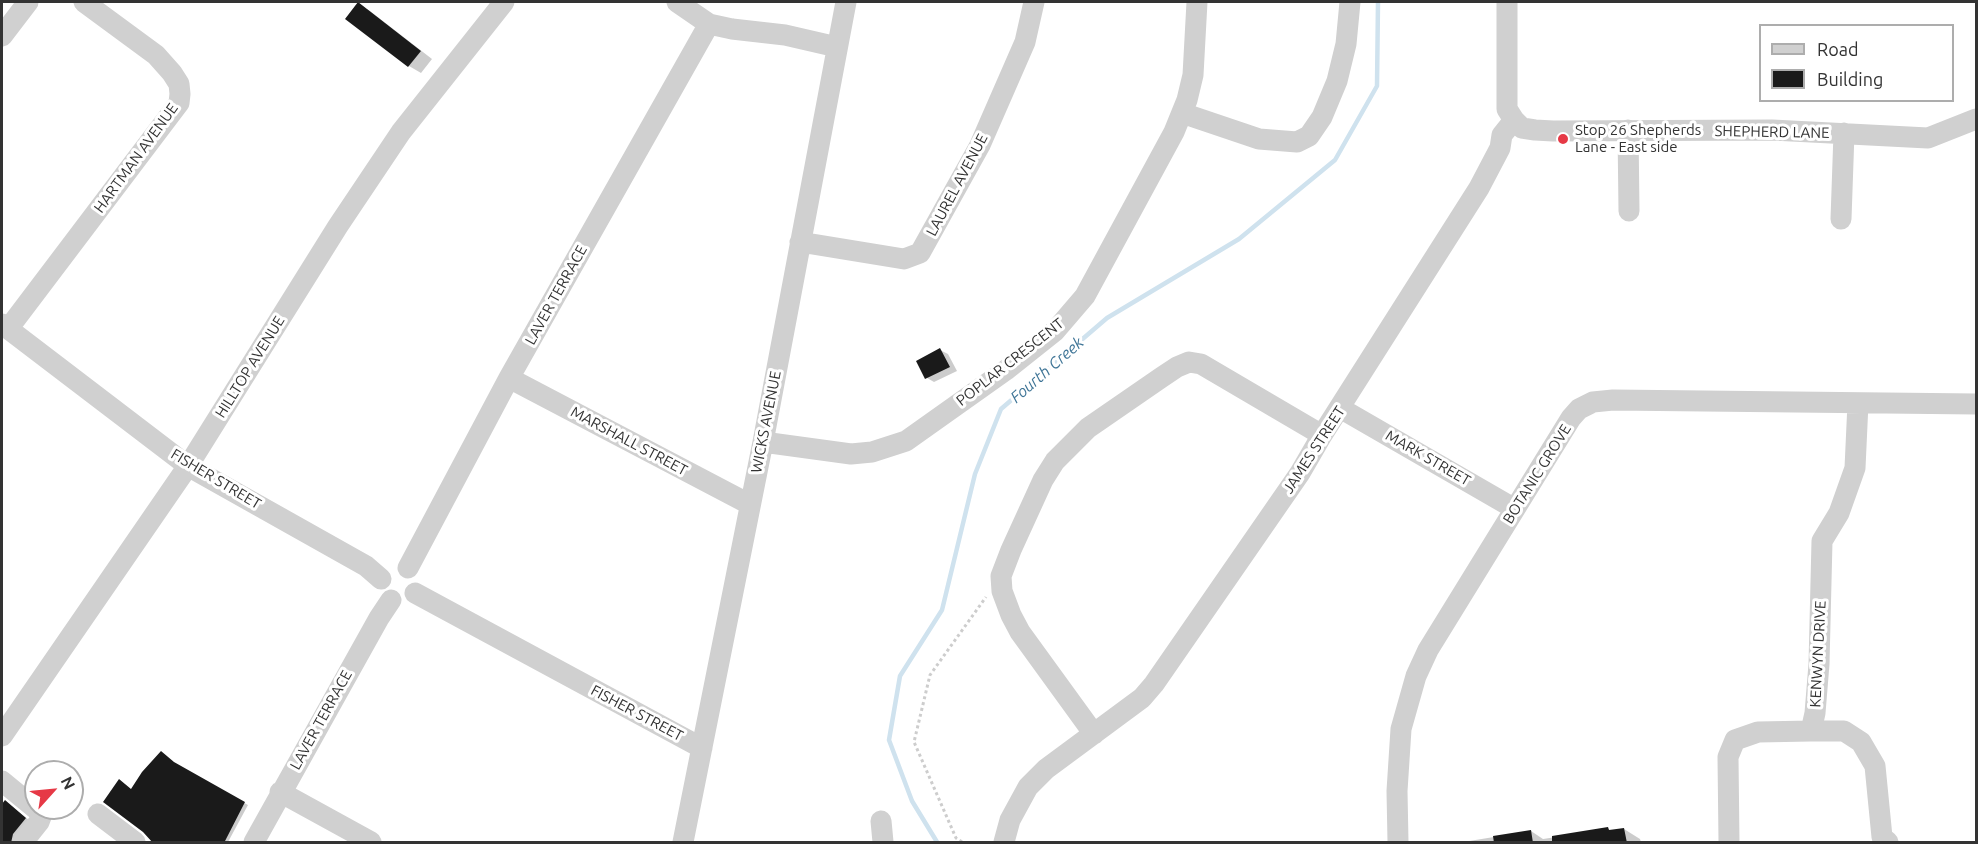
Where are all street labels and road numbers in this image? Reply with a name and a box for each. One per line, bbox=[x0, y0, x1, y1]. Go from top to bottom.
street label: HARTMAN AVENUE bbox=[90, 100, 182, 216]
street label: SHEPHERD LANE bbox=[1714, 122, 1830, 142]
street label: LAUREL AVENUE bbox=[922, 131, 992, 239]
street label: LAVER TERRACE bbox=[521, 242, 591, 348]
street label: HILLTOP AVENUE bbox=[212, 313, 288, 421]
street label: POPLAR CRESCENT bbox=[953, 314, 1067, 410]
street label: WICKS AVENUE bbox=[747, 369, 785, 475]
street label: MARSHALL STREET bbox=[568, 403, 690, 479]
street label: JAMES STREET bbox=[1279, 403, 1349, 497]
street label: BOTANIC GROVE bbox=[1499, 421, 1575, 527]
street label: MARK STREET bbox=[1382, 426, 1474, 490]
street label: FISHER STREET bbox=[168, 445, 264, 513]
street label: KENWYN DRIVE bbox=[1806, 600, 1830, 708]
street label: LAVER TERRACE bbox=[286, 667, 356, 773]
street label: FISHER STREET bbox=[588, 681, 686, 745]

